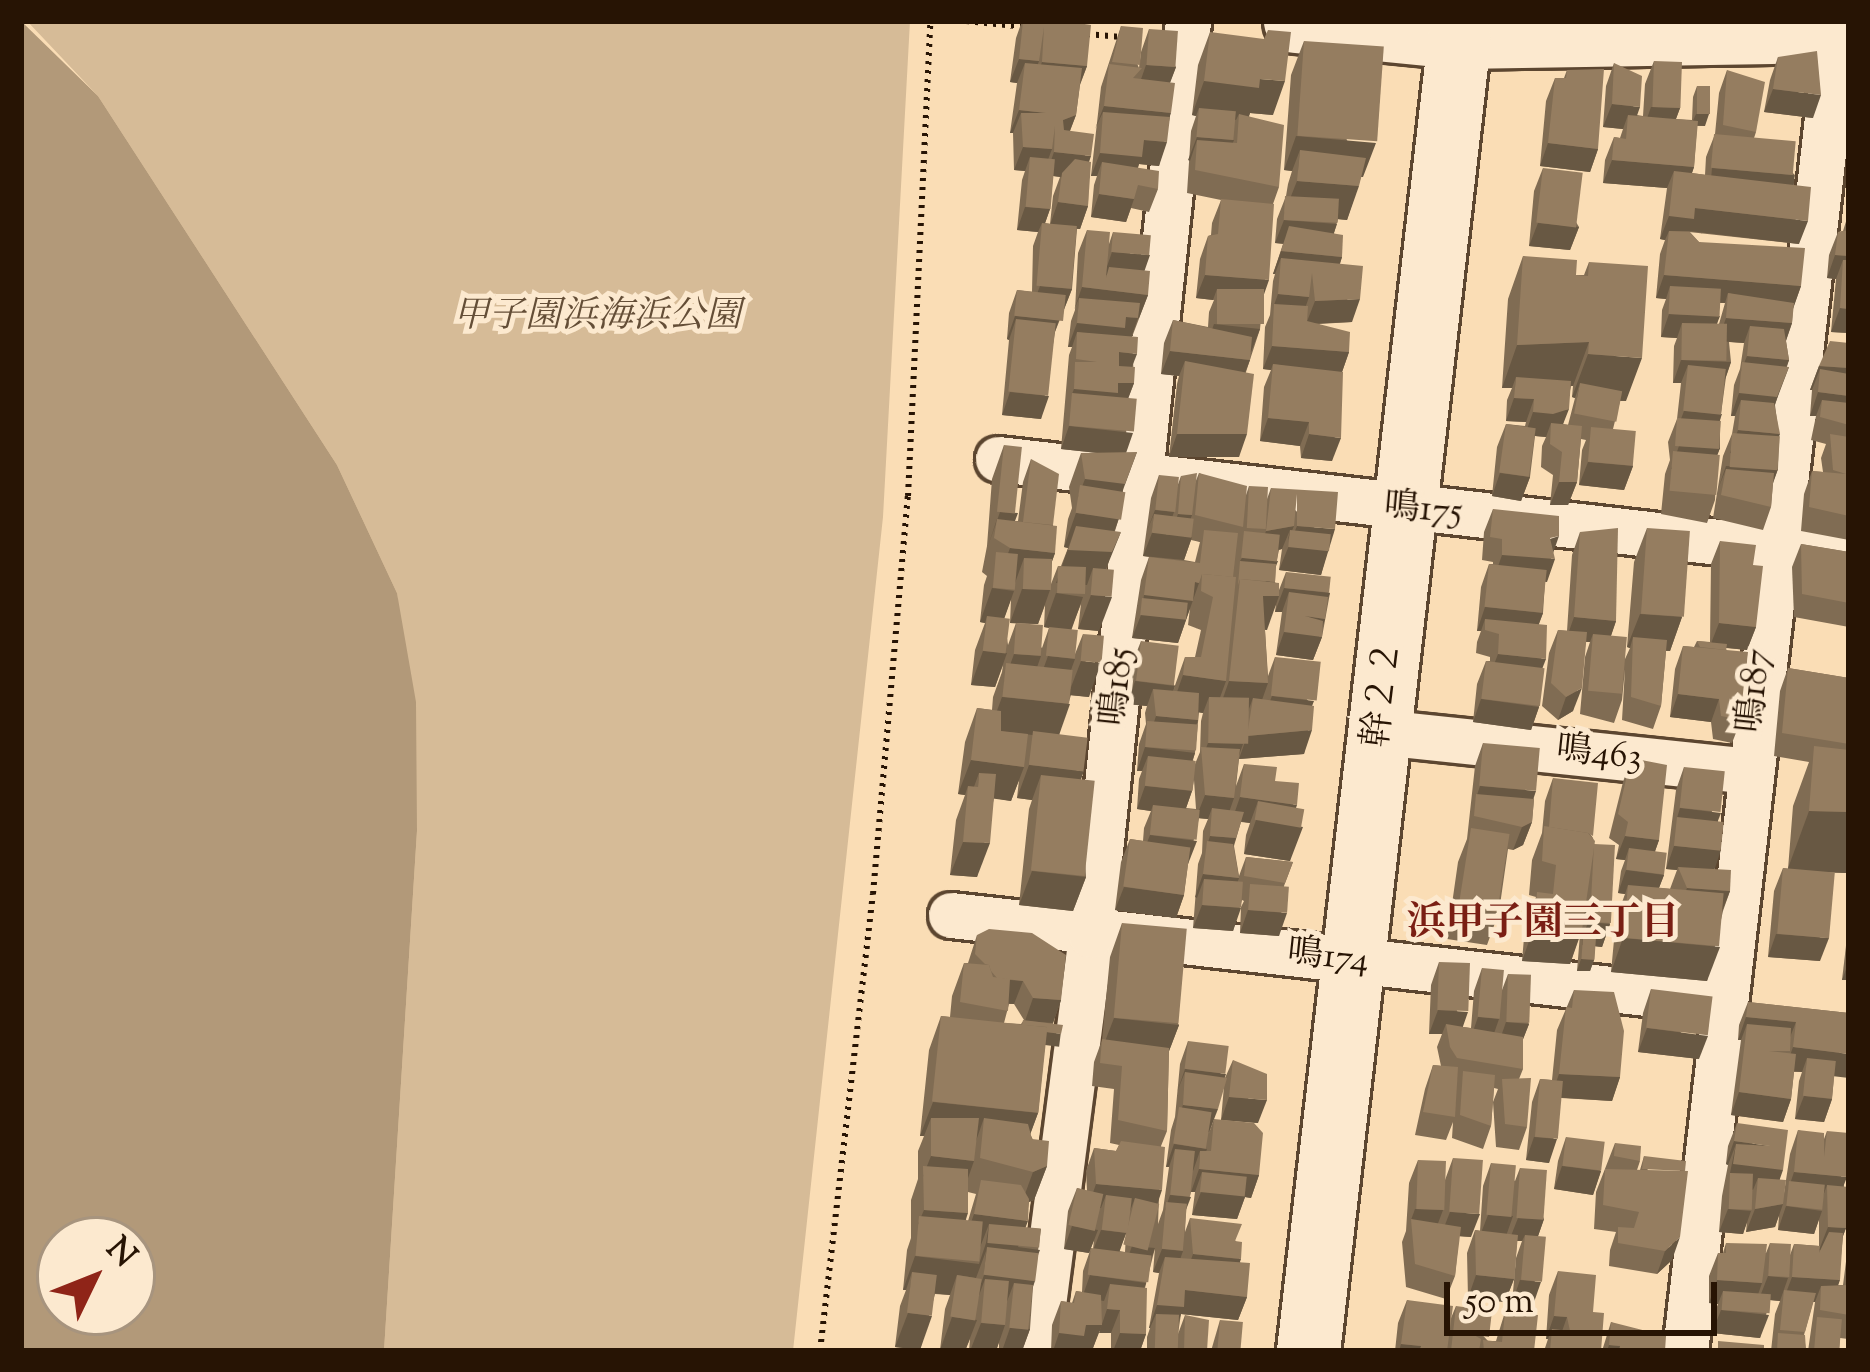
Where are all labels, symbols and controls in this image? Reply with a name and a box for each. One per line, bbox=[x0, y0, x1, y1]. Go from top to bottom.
park label: 甲子園浜海浜公園 bbox=[453, 296, 741, 340]
street label: 鳴175 bbox=[1382, 486, 1464, 536]
street label: 幹２２ bbox=[1356, 638, 1412, 750]
street label: 鳴185 bbox=[1093, 646, 1145, 728]
street label: 鳴187 bbox=[1730, 647, 1782, 735]
street label: 鳴463 bbox=[1554, 729, 1644, 781]
district label: 浜甲子園三丁目 bbox=[1407, 902, 1679, 948]
street label: 鳴174 bbox=[1285, 932, 1371, 984]
north arrow bbox=[36, 1216, 156, 1336]
text: N bbox=[94, 1227, 147, 1279]
scale bar bbox=[1450, 1258, 1723, 1332]
text: 50 m bbox=[1465, 1277, 1534, 1329]

